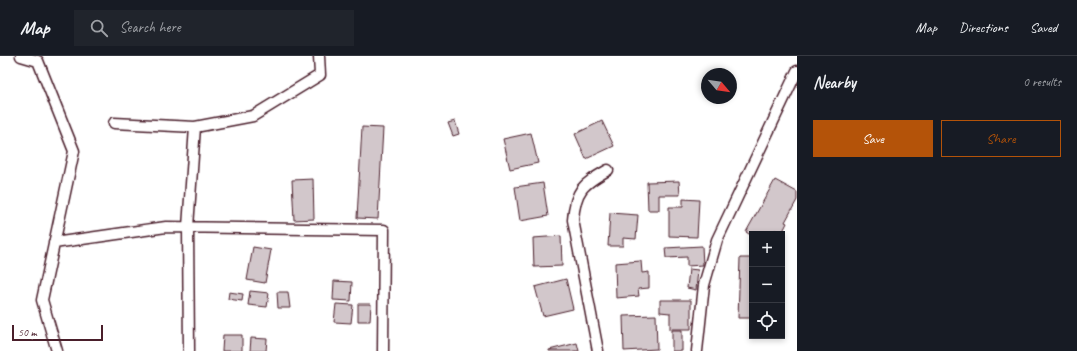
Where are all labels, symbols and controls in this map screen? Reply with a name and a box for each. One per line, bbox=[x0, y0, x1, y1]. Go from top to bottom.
search box bbox=[74, 10, 354, 46]
text: Map bbox=[20, 16, 50, 40]
icon: search bbox=[88, 17, 110, 39]
text: Search here bbox=[120, 18, 181, 37]
text: Map bbox=[916, 19, 937, 36]
text: Directions bbox=[959, 19, 1008, 36]
text: Saved bbox=[1030, 19, 1057, 36]
north arrow bbox=[701, 68, 737, 104]
text: Nearby bbox=[813, 72, 856, 93]
text: 0 results bbox=[1023, 74, 1061, 90]
button: Save bbox=[813, 120, 933, 157]
button: Share bbox=[941, 120, 1061, 157]
map controls bbox=[749, 231, 785, 339]
button: + bbox=[749, 231, 785, 267]
button: − bbox=[749, 267, 785, 303]
button: locate bbox=[749, 303, 785, 339]
scale bar bbox=[12, 323, 103, 342]
text: 50 m bbox=[18, 325, 37, 339]

